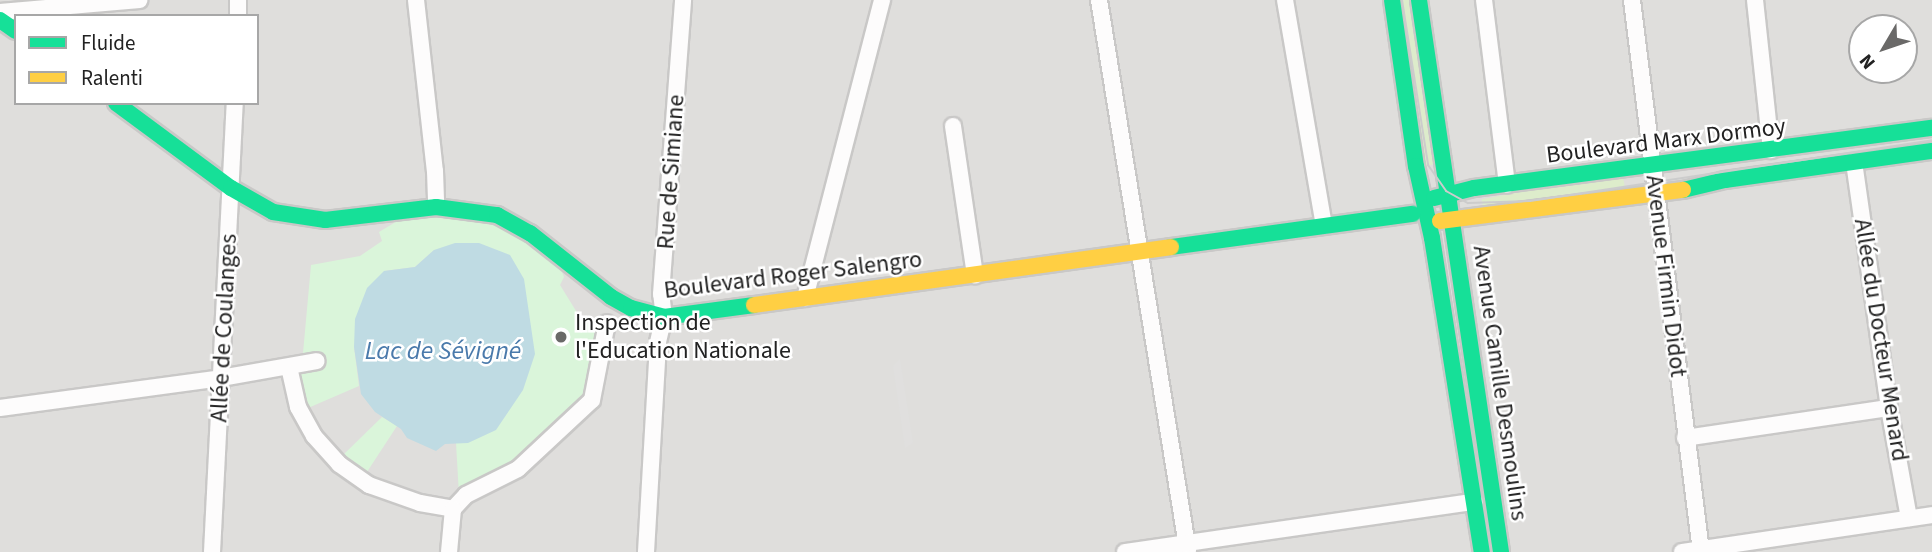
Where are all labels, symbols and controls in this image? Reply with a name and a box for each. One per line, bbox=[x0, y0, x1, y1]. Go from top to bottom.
legend bbox=[14, 14, 259, 105]
north arrow bbox=[1848, 14, 1918, 84]
text: Fluide bbox=[81, 28, 135, 58]
text: N bbox=[1853, 48, 1882, 75]
text: Ralenti bbox=[81, 63, 143, 93]
street label: Rue de Simiane bbox=[651, 94, 691, 250]
street label: Boulevard Marx Dormoy bbox=[1545, 112, 1787, 170]
street label: Avenue Firmin Didot bbox=[1639, 173, 1693, 379]
street label: Allée du Docteur Menard bbox=[1848, 217, 1914, 463]
street label: Allée de Coulanges bbox=[205, 233, 243, 423]
street label: Avenue Camille Desmoulins bbox=[1466, 244, 1534, 522]
street label: Boulevard Roger Salengro bbox=[662, 245, 924, 305]
place label: Inspection de l'Education Nationale bbox=[575, 309, 791, 365]
marker: Inspection de l'Education Nationale bbox=[553, 329, 569, 345]
water label: Lac de Sévigné bbox=[365, 335, 521, 367]

